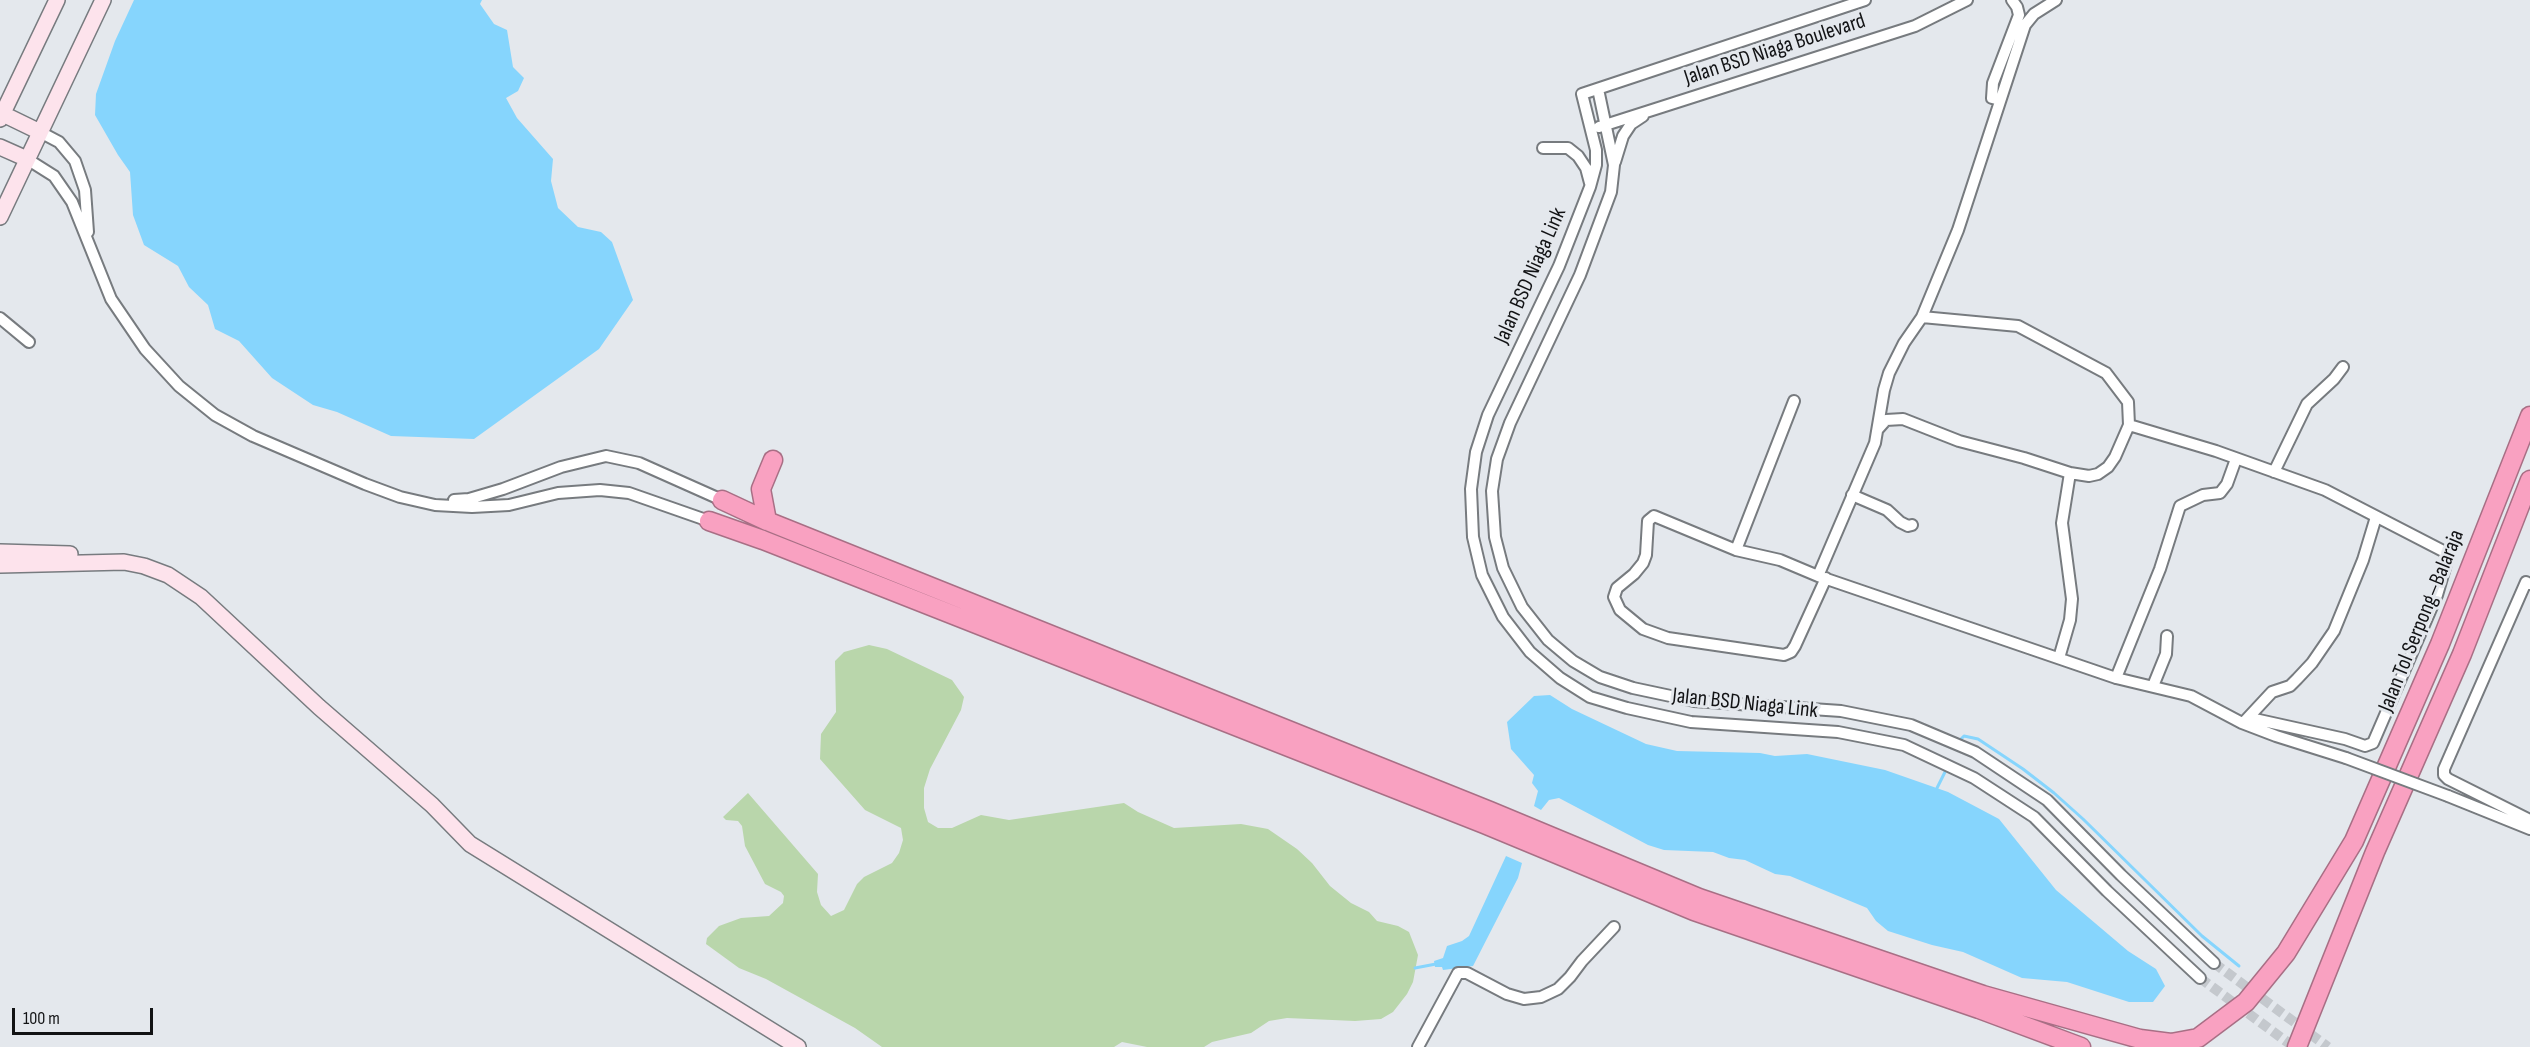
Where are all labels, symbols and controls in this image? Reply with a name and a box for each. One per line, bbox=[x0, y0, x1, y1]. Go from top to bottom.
street label: Jalan BSD Niaga Boulevard bbox=[1681, 8, 1869, 92]
street label: Jalan BSD Niaga Link bbox=[1489, 204, 1573, 348]
street label: Jalan Tol Serpong–Balaraja bbox=[2373, 526, 2471, 716]
street label: Jalan BSD Niaga Link bbox=[1671, 683, 1819, 725]
scale bar bbox=[15, 996, 156, 1034]
text: 100 m bbox=[23, 1008, 60, 1029]

